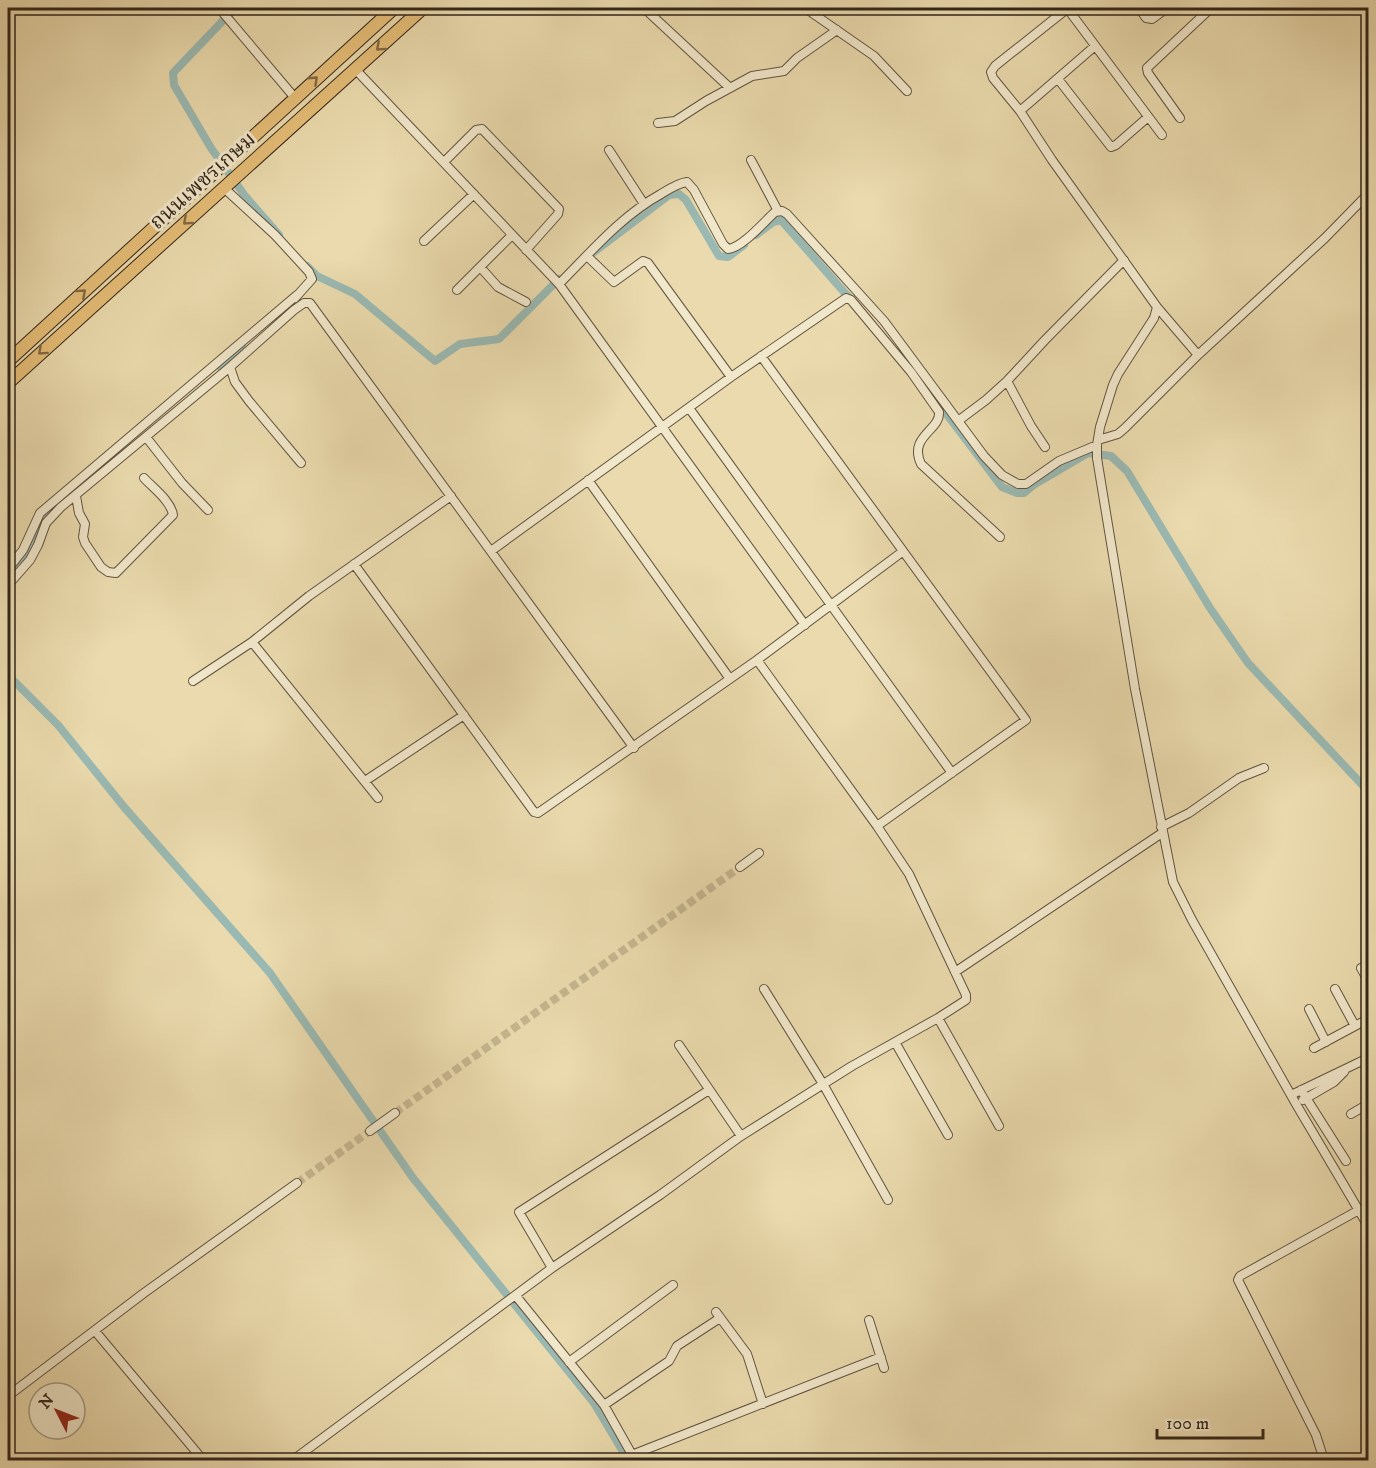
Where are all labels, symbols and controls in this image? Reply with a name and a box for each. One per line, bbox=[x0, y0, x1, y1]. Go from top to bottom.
one-way arrow bbox=[376, 40, 387, 51]
one-way arrow bbox=[308, 76, 318, 87]
street label: ถนนเพชรเกษม bbox=[145, 127, 261, 235]
one-way arrow bbox=[183, 214, 194, 225]
one-way arrow bbox=[75, 289, 86, 300]
one-way arrow bbox=[38, 344, 49, 355]
north arrow bbox=[27, 1381, 87, 1441]
text: N bbox=[35, 1390, 58, 1413]
scale bar bbox=[1157, 1402, 1264, 1440]
text: 100 m bbox=[1166, 1413, 1209, 1435]

